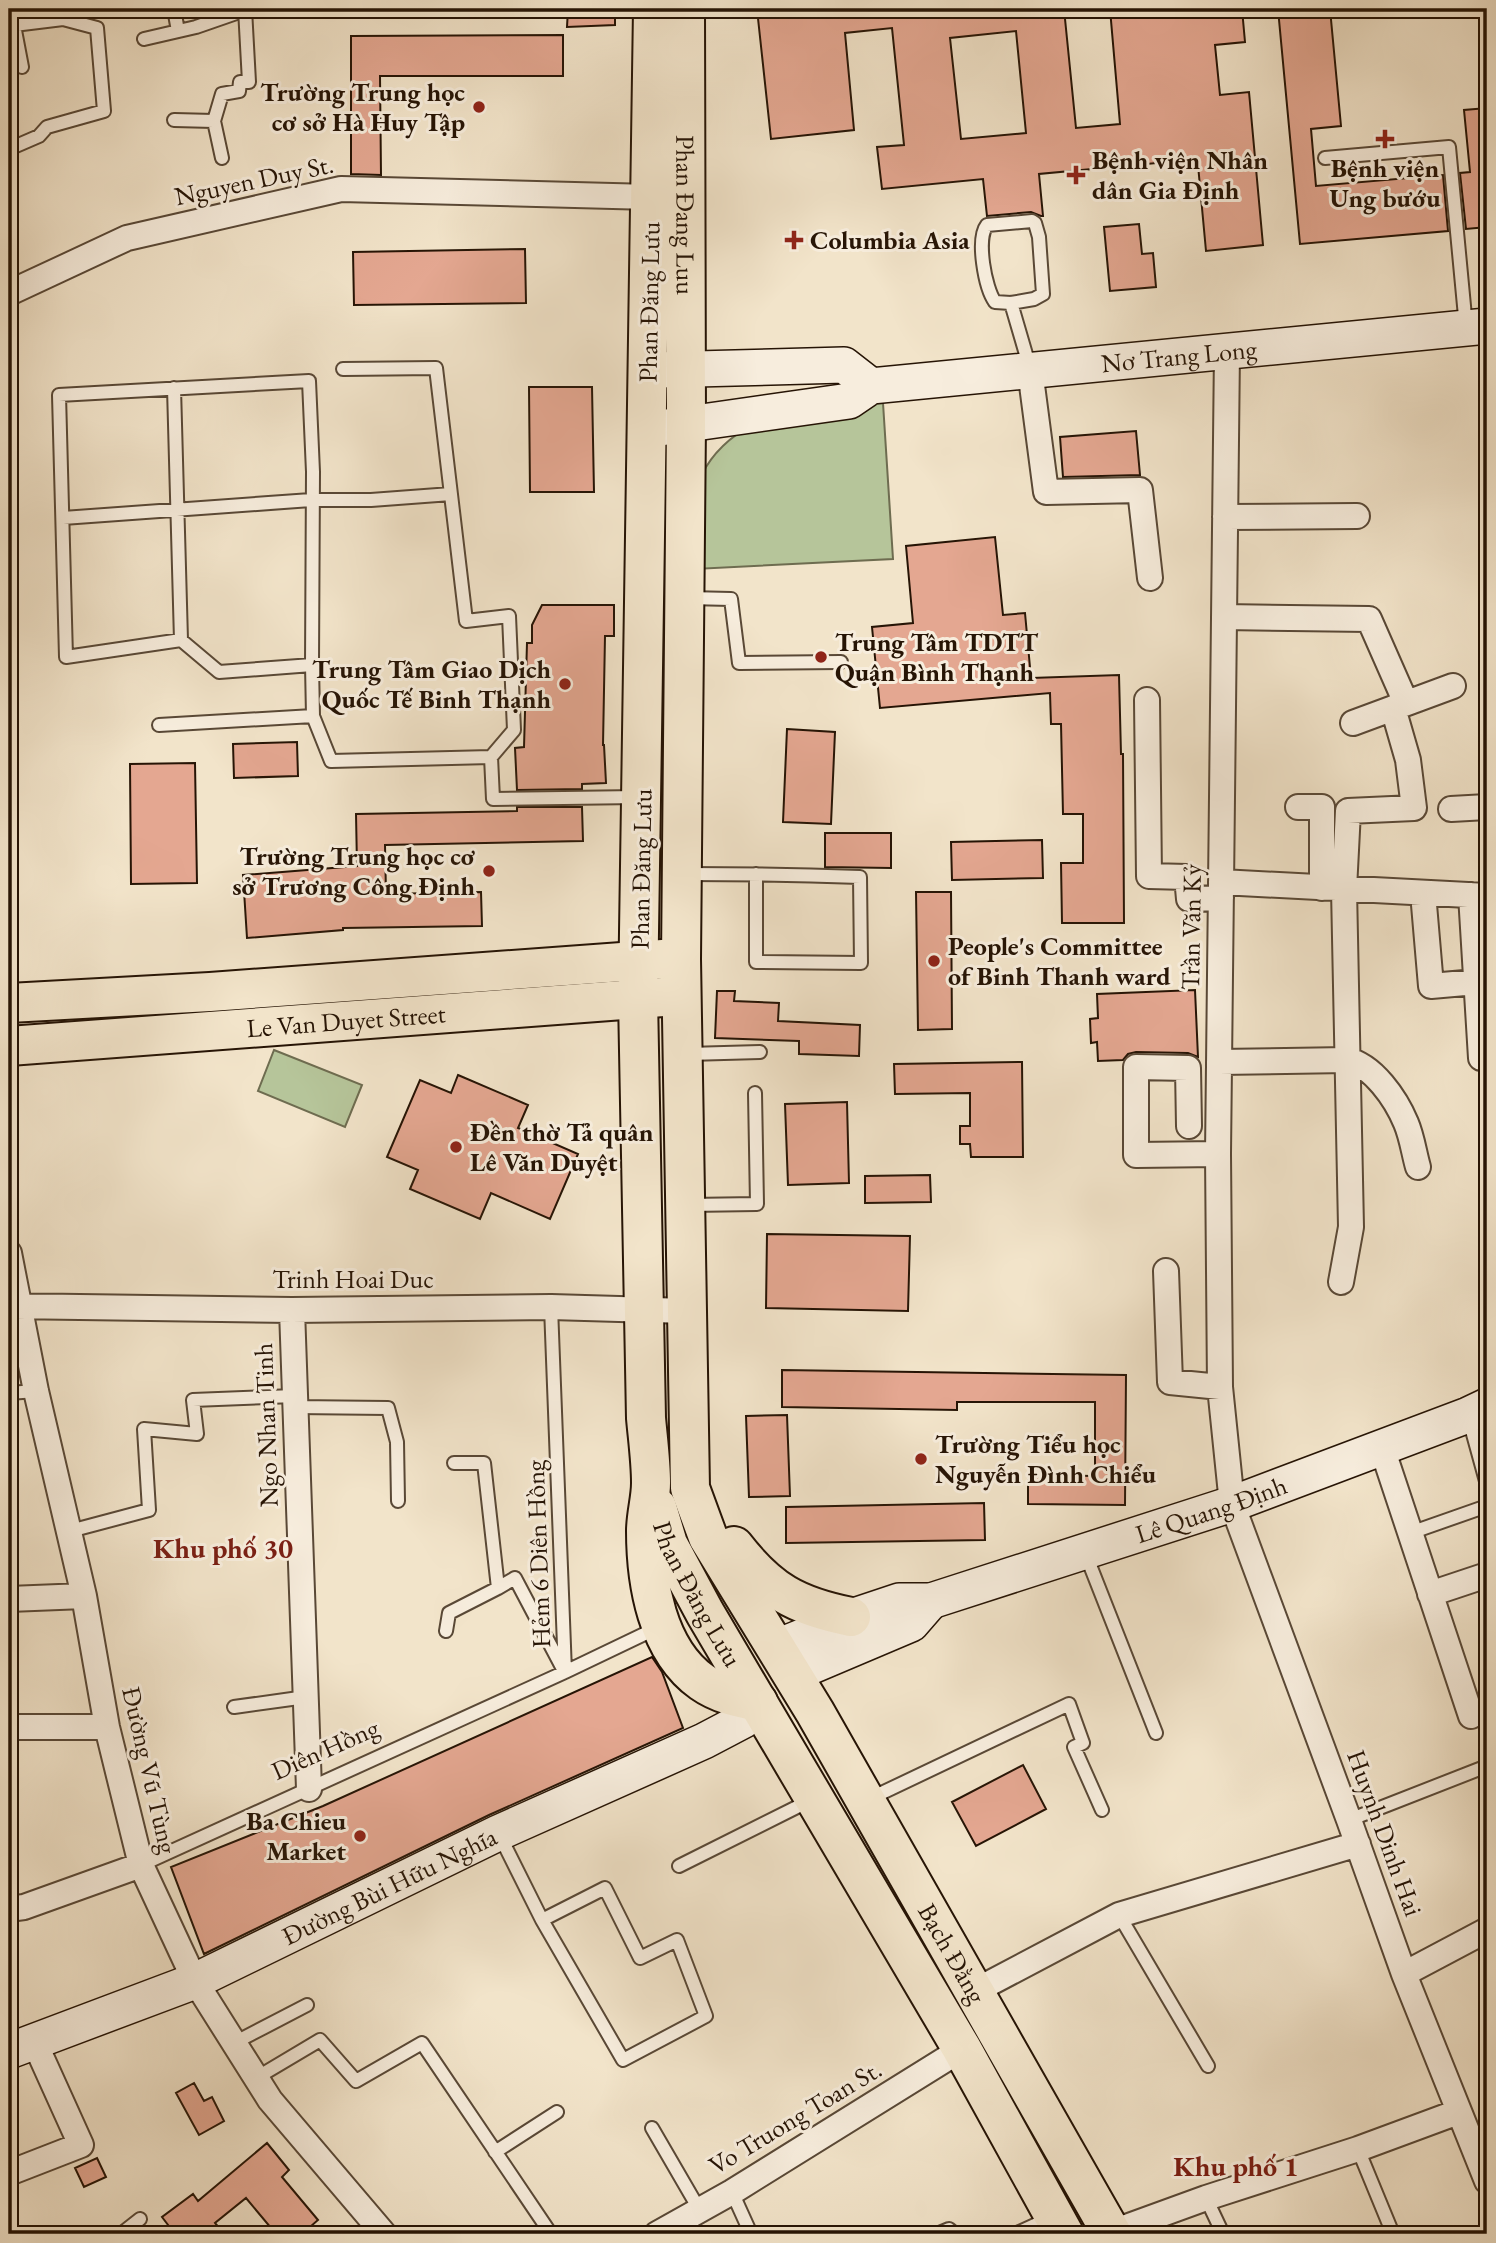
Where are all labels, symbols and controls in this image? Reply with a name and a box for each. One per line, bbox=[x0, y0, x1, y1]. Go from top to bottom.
place label: Trường Trung học cơ sở Hà Huy Tập bbox=[260, 75, 465, 139]
marker: Trường Trung học cơ sở Hà Huy Tập bbox=[471, 99, 487, 115]
marker: Bệnh viện Ung bướu bbox=[1375, 129, 1395, 149]
street label: Phan Đang Luu bbox=[668, 135, 703, 295]
place label: Bệnh viện Nhân dân Gia Định bbox=[1092, 143, 1268, 207]
street label: Nguyen Duy St. bbox=[171, 147, 337, 213]
place label: Bệnh viện Ung bướu bbox=[1329, 151, 1441, 215]
marker: Bệnh viện Nhân dân Gia Định bbox=[1066, 165, 1086, 185]
street label: Phan Đăng Lưu bbox=[631, 221, 667, 383]
place label: Columbia Asia bbox=[810, 223, 970, 257]
marker: Columbia Asia bbox=[784, 230, 804, 250]
street label: Nơ Trang Long bbox=[1099, 331, 1259, 381]
place label: Trung Tâm TDTT Quận Bình Thạnh bbox=[835, 625, 1039, 689]
marker: Trung Tâm TDTT Quận Bình Thạnh bbox=[813, 649, 829, 665]
place label: Trung Tâm Giao Dịch Quốc Tế Binh Thạnh bbox=[312, 652, 551, 716]
marker: Trung Tâm Giao Dịch Quốc Tế Binh Thạnh bbox=[557, 676, 573, 692]
street label: Phan Đăng Lưu bbox=[623, 788, 659, 950]
place label: Trường Trung học cơ sở Trương Công Định bbox=[232, 839, 476, 903]
marker: Trường Trung học cơ sở Trương Công Định bbox=[481, 863, 497, 879]
street label: Trần Văn Kỷ bbox=[1173, 863, 1209, 990]
place label: People's Committee of Binh Thanh ward bbox=[948, 929, 1171, 993]
marker: People's Committee of Binh Thanh ward bbox=[926, 953, 942, 969]
street label: Le Van Duyet Street bbox=[245, 996, 447, 1045]
place label: Đền thờ Tả quân Lê Văn Duyệt bbox=[470, 1115, 654, 1179]
marker: Đền thờ Tả quân Lê Văn Duyệt bbox=[448, 1139, 464, 1155]
street label: Trinh Hoai Duc bbox=[272, 1262, 434, 1296]
street label: Ngo Nhan Tinh bbox=[246, 1342, 286, 1508]
place label: Trường Tiểu học Nguyễn Đình Chiểu bbox=[935, 1427, 1157, 1491]
marker: Trường Tiểu học Nguyễn Đình Chiểu bbox=[913, 1451, 929, 1467]
street label: Hẻm 6 Diên Hồng bbox=[518, 1459, 558, 1649]
street label: Lê Quang Định bbox=[1131, 1468, 1292, 1551]
street label: Phan Đăng Lưu bbox=[645, 1517, 750, 1673]
district label: Khu phố 30 bbox=[153, 1530, 293, 1566]
street label: Đường Vũ Tùng bbox=[114, 1683, 186, 1857]
street label: Diên Hồng bbox=[266, 1710, 385, 1788]
street label: Huynh Dinh Hai bbox=[1339, 1745, 1431, 1921]
place label: Ba Chieu Market bbox=[246, 1804, 347, 1868]
street label: Đường Bùi Hữu Nghĩa bbox=[276, 1819, 503, 1953]
marker: Ba Chieu Market bbox=[352, 1828, 368, 1844]
street label: Bạch Đằng bbox=[910, 1897, 995, 2010]
street label: Vo Truong Toan St. bbox=[702, 2052, 888, 2182]
district label: Khu phố 1 bbox=[1173, 2148, 1299, 2184]

